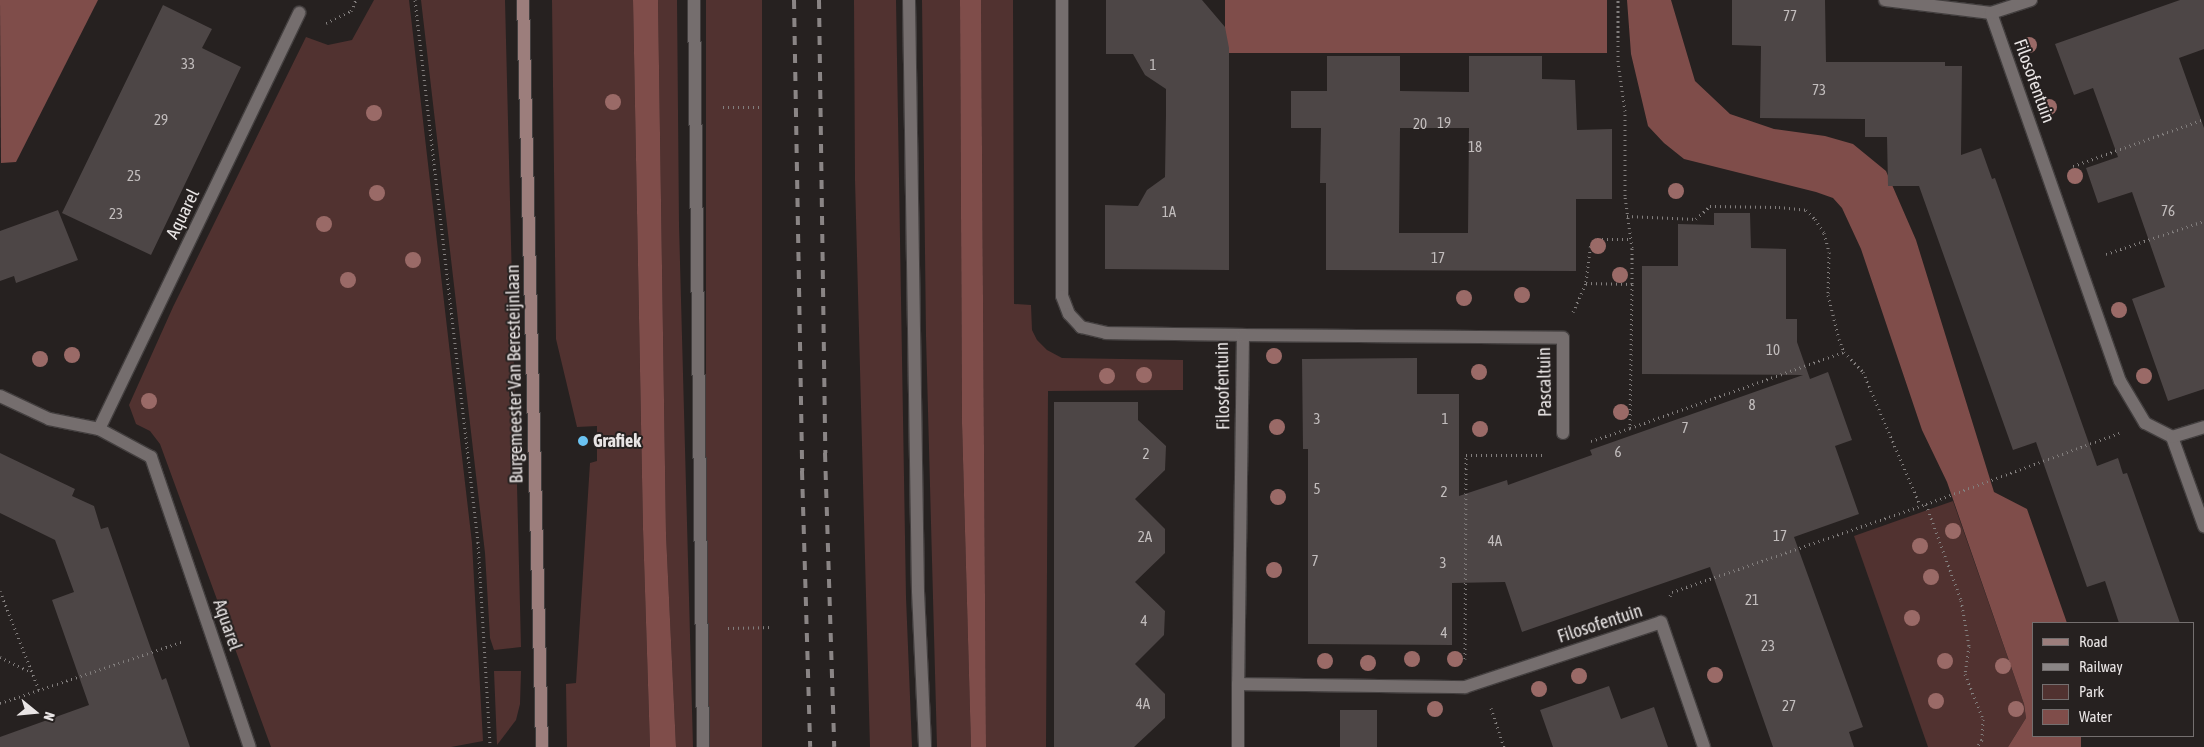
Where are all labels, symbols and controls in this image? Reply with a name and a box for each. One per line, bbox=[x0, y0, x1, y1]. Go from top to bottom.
house number: 77 bbox=[1783, 7, 1797, 25]
street label: Filosofentuin bbox=[2009, 36, 2059, 126]
house number: 33 bbox=[181, 55, 195, 73]
house number: 1 bbox=[1149, 56, 1157, 74]
house number: 73 bbox=[1812, 81, 1826, 99]
house number: 29 bbox=[154, 111, 168, 129]
house number: 19 bbox=[1437, 114, 1451, 132]
house number: 20 bbox=[1413, 115, 1427, 133]
house number: 18 bbox=[1468, 138, 1482, 156]
house number: 25 bbox=[127, 167, 141, 185]
street label: Aquarel bbox=[162, 186, 204, 242]
house number: 76 bbox=[2161, 202, 2175, 220]
house number: 1A bbox=[1162, 203, 1176, 221]
house number: 23 bbox=[109, 205, 123, 223]
house number: 17 bbox=[1431, 249, 1445, 267]
street label: Burgemeester Van Beresteijnlaan bbox=[502, 264, 528, 484]
house number: 10 bbox=[1766, 341, 1780, 359]
street label: Filosofentuin bbox=[1211, 342, 1235, 430]
street label: Pascaltuin bbox=[1534, 347, 1556, 417]
house number: 8 bbox=[1748, 396, 1756, 414]
house number: 3 bbox=[1313, 410, 1321, 428]
house number: 1 bbox=[1441, 410, 1449, 428]
house number: 7 bbox=[1681, 419, 1689, 437]
place label: Grafiek bbox=[593, 430, 641, 452]
marker: Grafiek bbox=[577, 435, 589, 447]
house number: 6 bbox=[1614, 443, 1622, 461]
house number: 2 bbox=[1142, 445, 1150, 463]
house number: 5 bbox=[1313, 480, 1321, 498]
house number: 2 bbox=[1440, 483, 1448, 501]
house number: 17 bbox=[1773, 527, 1787, 545]
house number: 2A bbox=[1138, 528, 1152, 546]
house number: 4A bbox=[1488, 532, 1502, 550]
house number: 7 bbox=[1311, 552, 1319, 570]
house number: 3 bbox=[1439, 554, 1447, 572]
house number: 21 bbox=[1745, 591, 1759, 609]
street label: Aquarel bbox=[208, 597, 246, 653]
street label: Filosofentuin bbox=[1555, 600, 1645, 648]
house number: 4 bbox=[1140, 612, 1148, 630]
legend bbox=[2032, 622, 2194, 737]
house number: 4 bbox=[1440, 624, 1448, 642]
text: Road bbox=[2079, 633, 2108, 650]
house number: 23 bbox=[1761, 637, 1775, 655]
text: Railway bbox=[2079, 658, 2123, 675]
text: Park bbox=[2079, 683, 2104, 700]
north arrow bbox=[10, 687, 60, 737]
house number: 4A bbox=[1136, 695, 1150, 713]
house number: 27 bbox=[1782, 697, 1796, 715]
text: Water bbox=[2079, 708, 2112, 725]
text: N bbox=[40, 710, 58, 723]

